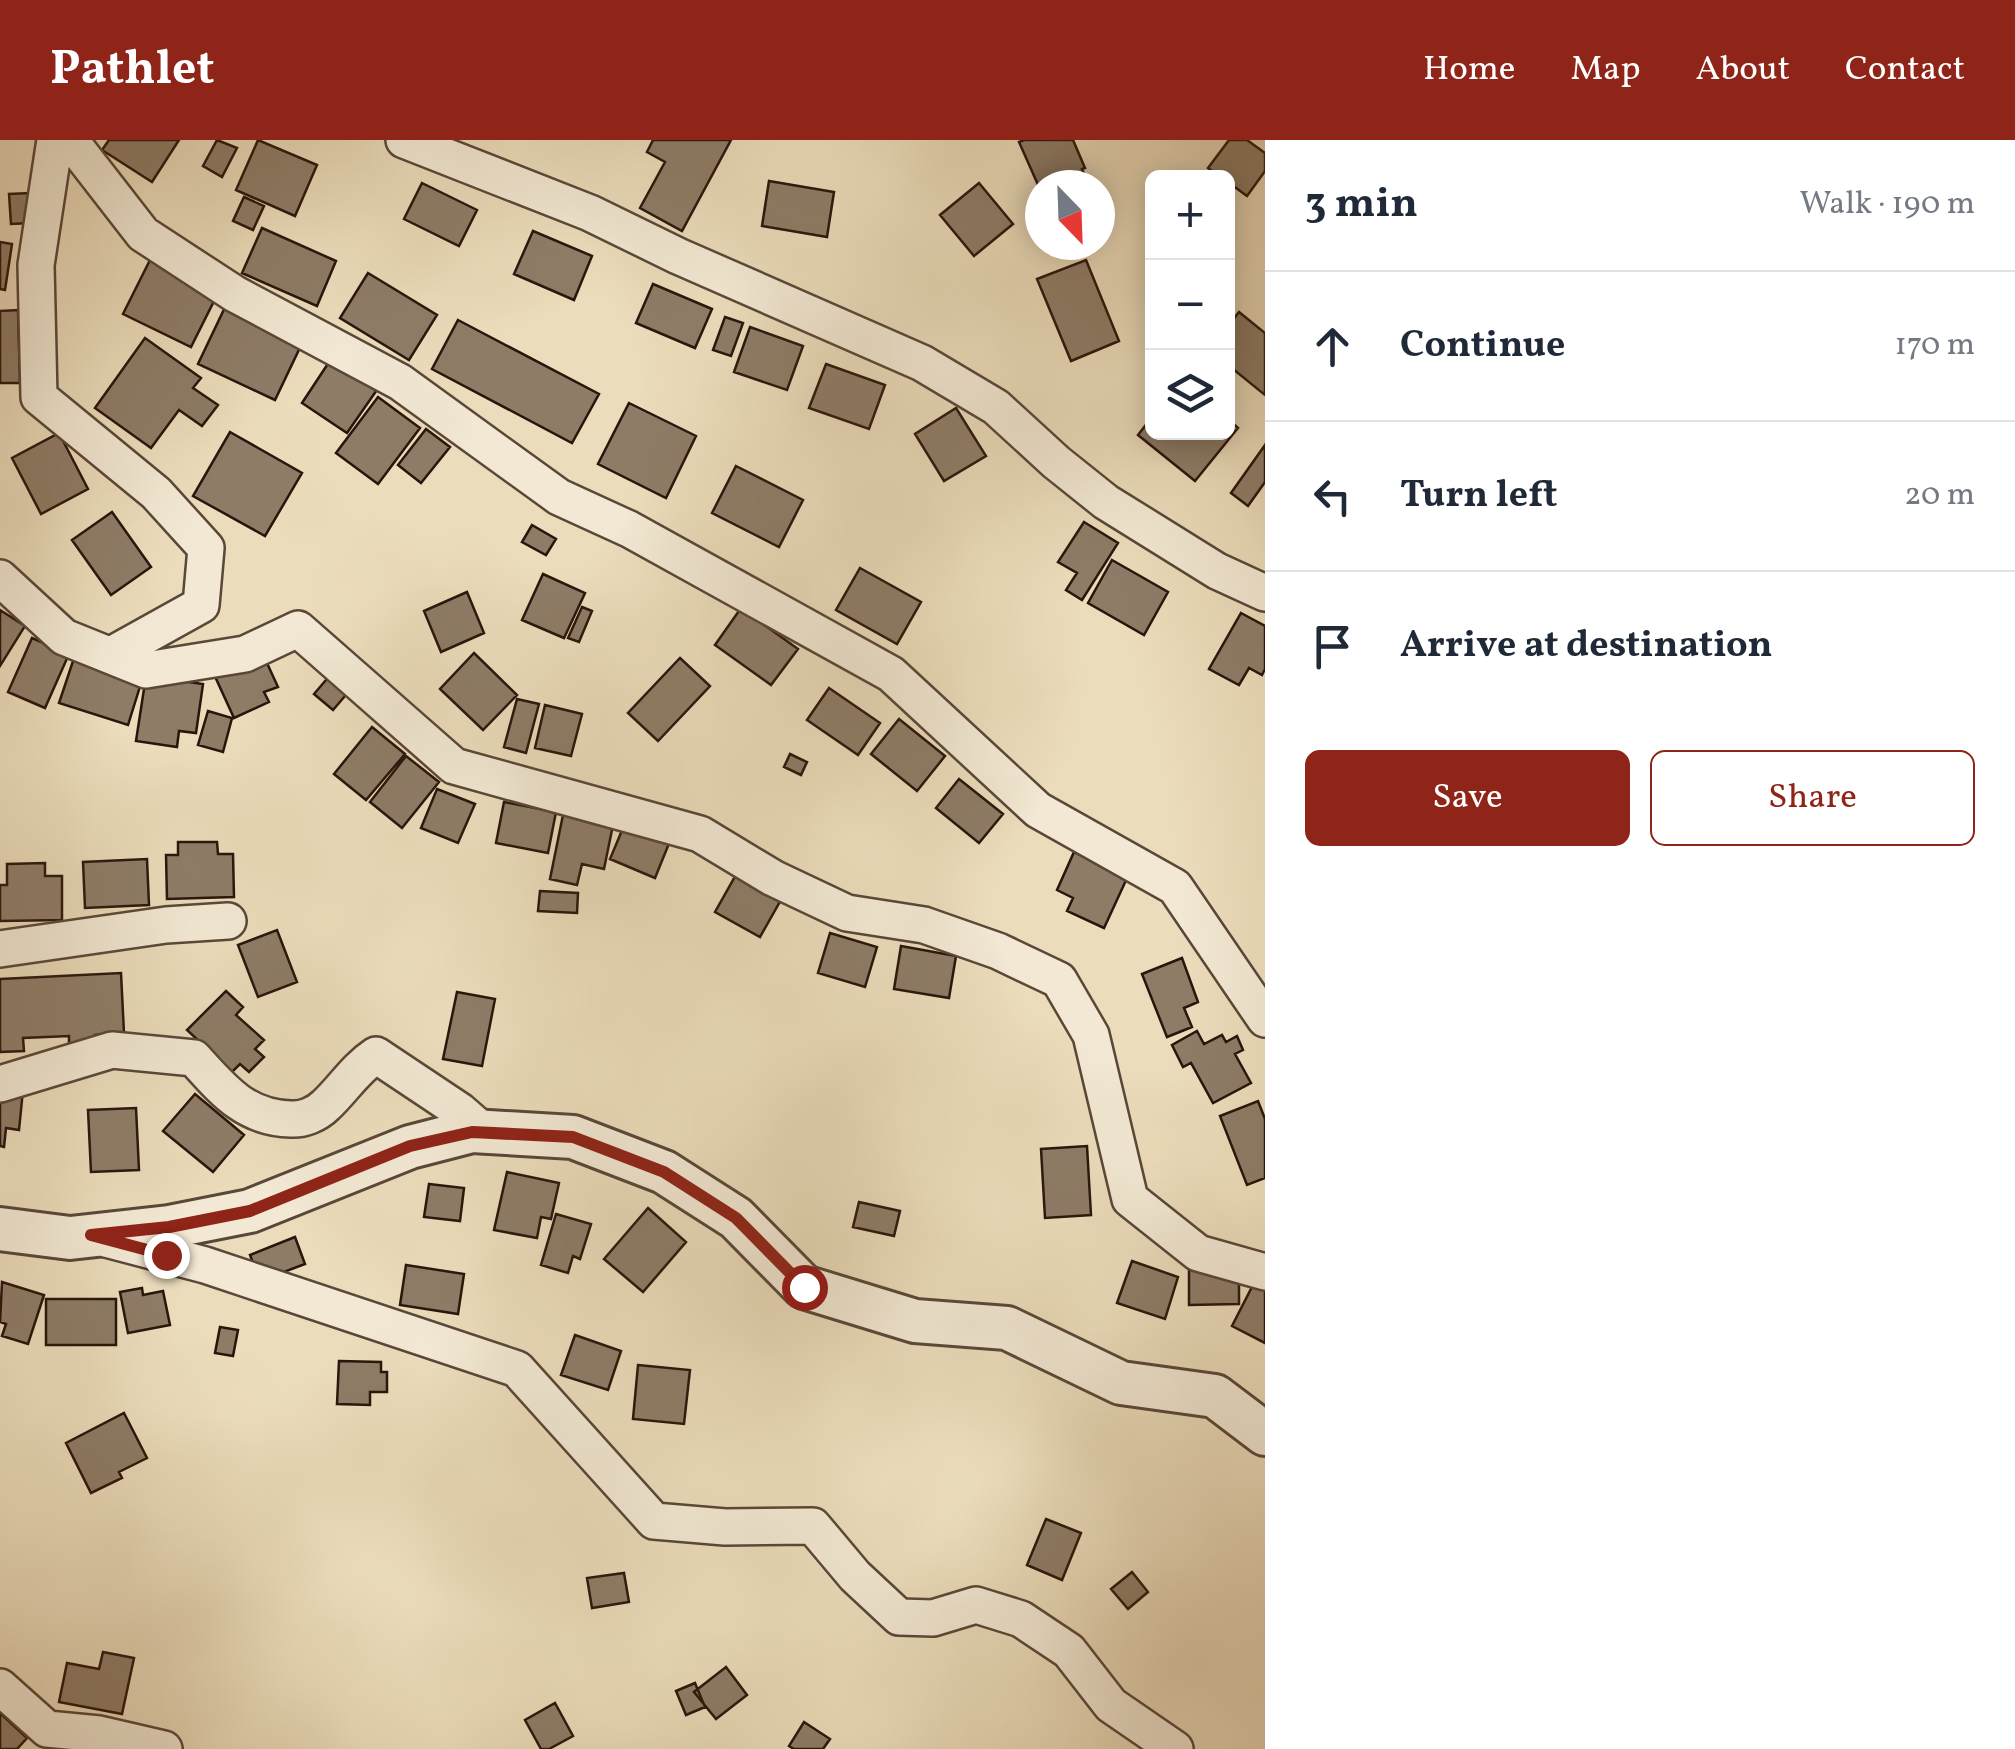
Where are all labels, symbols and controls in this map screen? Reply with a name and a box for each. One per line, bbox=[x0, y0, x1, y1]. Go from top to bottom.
text: Pathlet bbox=[50, 37, 215, 104]
text: Home bbox=[1423, 46, 1515, 94]
text: Map bbox=[1570, 46, 1641, 94]
text: About bbox=[1696, 46, 1790, 94]
text: Contact bbox=[1845, 46, 1965, 94]
north arrow bbox=[1025, 170, 1115, 260]
map controls bbox=[1145, 170, 1235, 440]
button: + bbox=[1145, 170, 1235, 260]
text: 3 min bbox=[1305, 176, 1418, 235]
text: Walk · 190 m bbox=[1800, 183, 1975, 227]
button: − bbox=[1145, 260, 1235, 350]
icon: ahead bbox=[1305, 319, 1360, 374]
text: Continue bbox=[1400, 320, 1565, 373]
text: 170 m bbox=[1894, 324, 1975, 368]
button: layers bbox=[1145, 350, 1235, 440]
icon: left bbox=[1305, 469, 1360, 524]
text: Turn left bbox=[1400, 470, 1557, 523]
text: 20 m bbox=[1904, 474, 1975, 518]
icon: arrive bbox=[1305, 619, 1360, 674]
text: Arrive at destination bbox=[1400, 620, 1773, 673]
button: Save bbox=[1305, 750, 1630, 846]
button: Share bbox=[1650, 750, 1975, 846]
route end bbox=[144, 1233, 190, 1279]
route start bbox=[782, 1265, 828, 1311]

